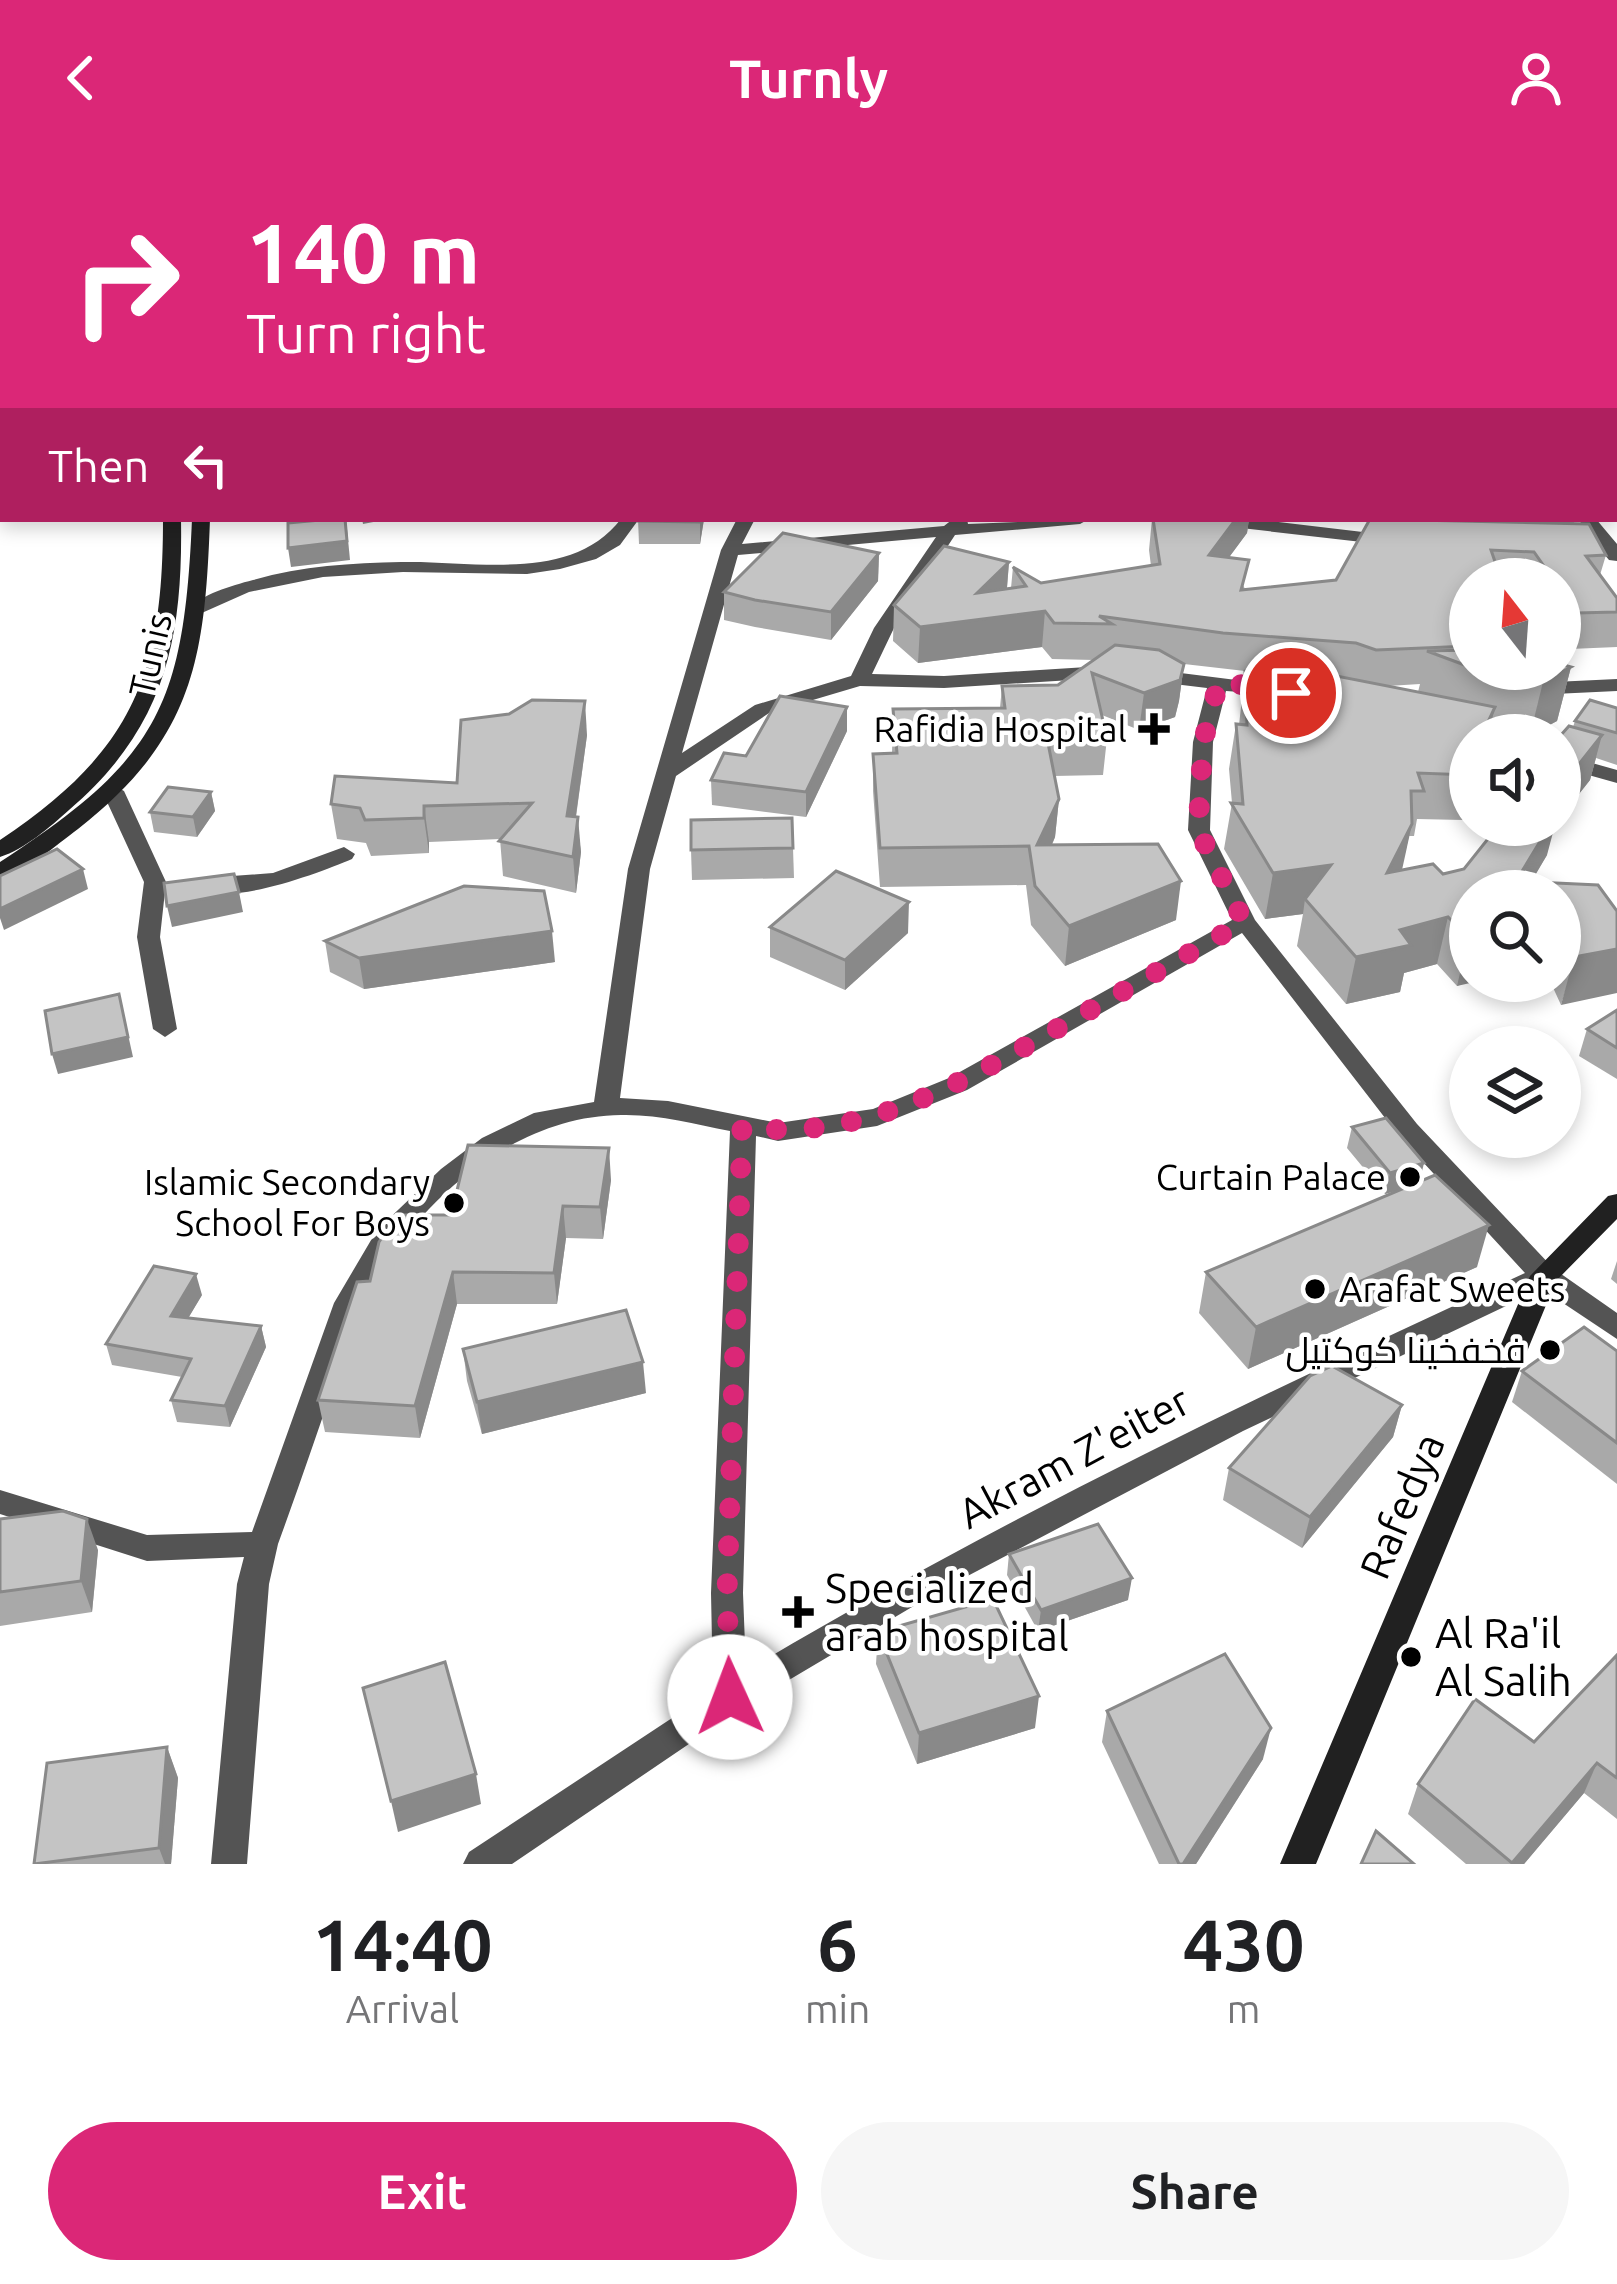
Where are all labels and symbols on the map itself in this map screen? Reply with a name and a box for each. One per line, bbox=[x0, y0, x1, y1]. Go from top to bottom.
north arrow bbox=[1449, 558, 1581, 690]
street label: Tunis bbox=[120, 609, 179, 701]
pin bbox=[1240, 642, 1342, 744]
place label: Rafidia Hospital bbox=[874, 708, 1127, 749]
marker: Rafidia Hospital bbox=[1138, 713, 1170, 745]
place label: Curtain Palace bbox=[1156, 1156, 1386, 1197]
place label: Islamic Secondary School For Boys bbox=[144, 1161, 430, 1243]
marker: Curtain Palace bbox=[1397, 1164, 1423, 1190]
marker: Islamic Secondary School For Boys bbox=[441, 1190, 467, 1216]
place label: Arafat Sweets bbox=[1339, 1268, 1565, 1309]
marker: Arafat Sweets bbox=[1302, 1276, 1328, 1302]
place label: فخفخينا كوكتيل bbox=[1286, 1329, 1526, 1372]
marker: فخفخينا كوكتيل bbox=[1537, 1337, 1563, 1363]
street label: Akram Z'eiter bbox=[950, 1376, 1197, 1537]
street label: Rafedya bbox=[1350, 1426, 1453, 1585]
place label: Specialized arab hospital bbox=[825, 1564, 1069, 1659]
marker: Specialized arab hospital bbox=[782, 1596, 814, 1628]
place label: Al Ra'il Al Salih bbox=[1435, 1609, 1572, 1704]
position arrow bbox=[667, 1634, 793, 1760]
marker: Al Ra'il Al Salih bbox=[1398, 1644, 1424, 1670]

